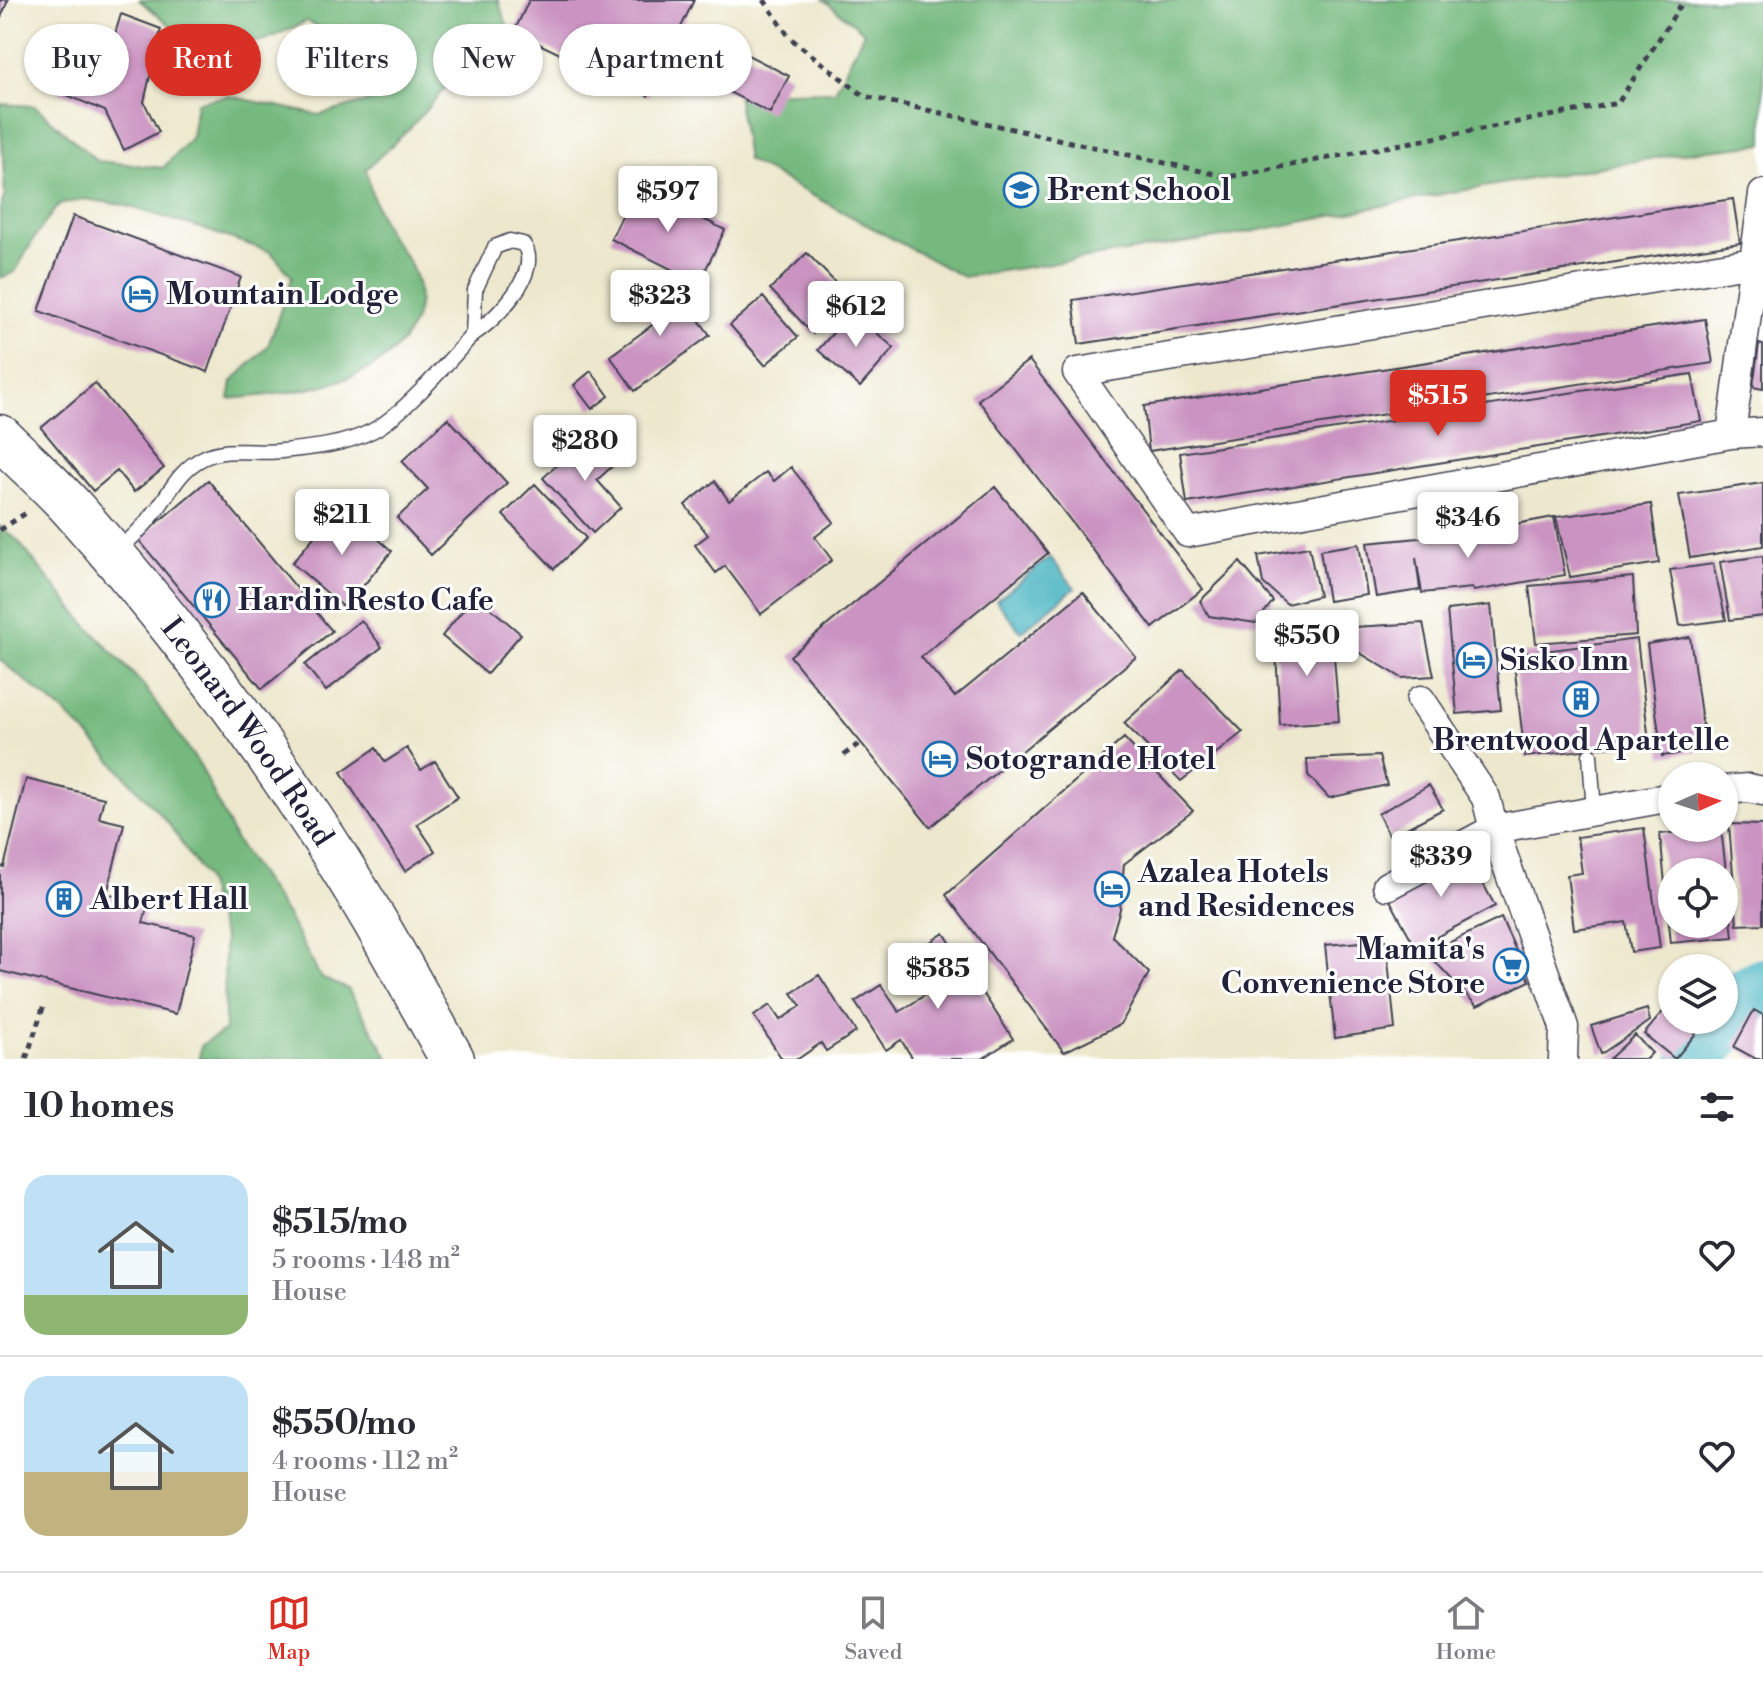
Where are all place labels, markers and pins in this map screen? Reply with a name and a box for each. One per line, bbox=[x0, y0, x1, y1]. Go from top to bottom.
pin: $597 bbox=[621, 166, 715, 234]
school or university icon: Brent School bbox=[1002, 171, 1040, 209]
place label: Brent School bbox=[1047, 172, 1231, 210]
pin: $323 bbox=[613, 270, 707, 338]
hotel icon: Mountain Lodge bbox=[121, 275, 159, 313]
place label: Mountain Lodge bbox=[166, 276, 399, 314]
pin: $612 bbox=[809, 281, 903, 349]
pin: $515 bbox=[1391, 370, 1485, 438]
pin: $280 bbox=[538, 415, 632, 483]
pin: $211 bbox=[295, 489, 389, 557]
pin: $346 bbox=[1421, 492, 1515, 560]
restaurant icon: Hardin Resto Cafe bbox=[193, 581, 231, 619]
place label: Hardin Resto Cafe bbox=[238, 582, 494, 620]
pin: $550 bbox=[1260, 610, 1354, 678]
hotel icon: Sisko Inn bbox=[1455, 641, 1493, 679]
place label: Sisko Inn bbox=[1500, 642, 1629, 680]
building icon: Brentwood Apartelle bbox=[1562, 680, 1600, 718]
place label: Brentwood Apartelle bbox=[1432, 722, 1730, 760]
hotel icon: Sotogrande Hotel bbox=[921, 740, 959, 778]
place label: Sotogrande Hotel bbox=[966, 741, 1216, 779]
pin: $339 bbox=[1394, 831, 1488, 899]
place label: Azalea Hotels and Residences bbox=[1137, 854, 1355, 926]
hotel icon: Azalea Hotels and Residences bbox=[1093, 870, 1131, 908]
building icon: Albert Hall bbox=[45, 880, 83, 918]
place label: Albert Hall bbox=[89, 881, 249, 919]
place label: Mamita's Convenience Store bbox=[1221, 931, 1485, 1003]
pin: $585 bbox=[891, 943, 985, 1011]
supermarket icon: Mamita's Convenience Store bbox=[1492, 947, 1530, 985]

